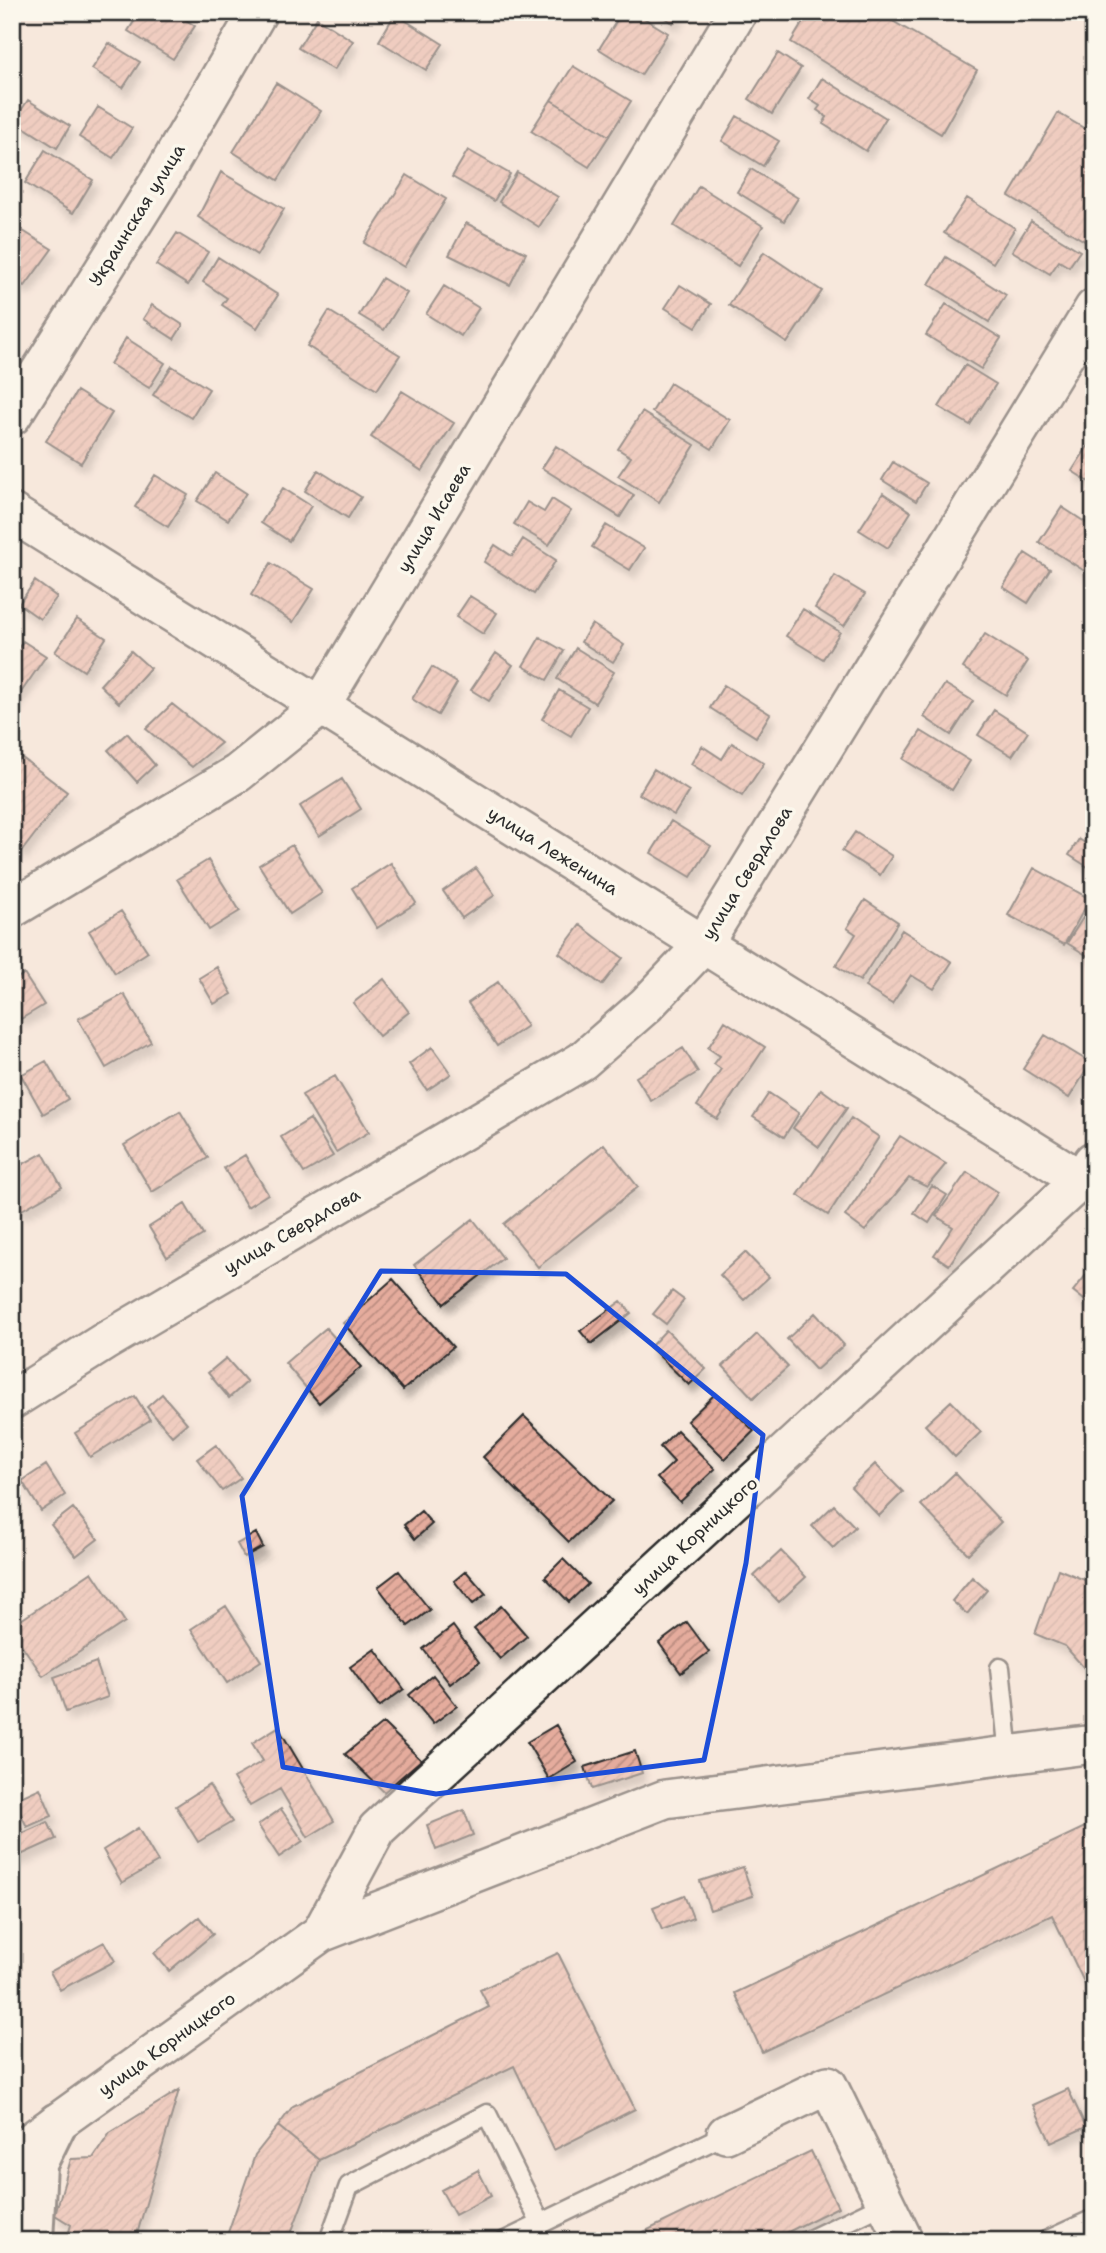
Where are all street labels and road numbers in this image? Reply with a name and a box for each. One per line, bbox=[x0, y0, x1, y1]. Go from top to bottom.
street label: Украинская улица bbox=[83, 139, 191, 291]
street label: улица Исаева bbox=[392, 459, 476, 577]
street label: улица Леженина bbox=[483, 801, 623, 901]
street label: улица Свердлова bbox=[696, 801, 798, 945]
street label: улица Свердлова bbox=[219, 1182, 365, 1280]
street label: улица Корницкого bbox=[627, 1471, 763, 1601]
street label: улица Корницкого bbox=[94, 1986, 240, 2102]

